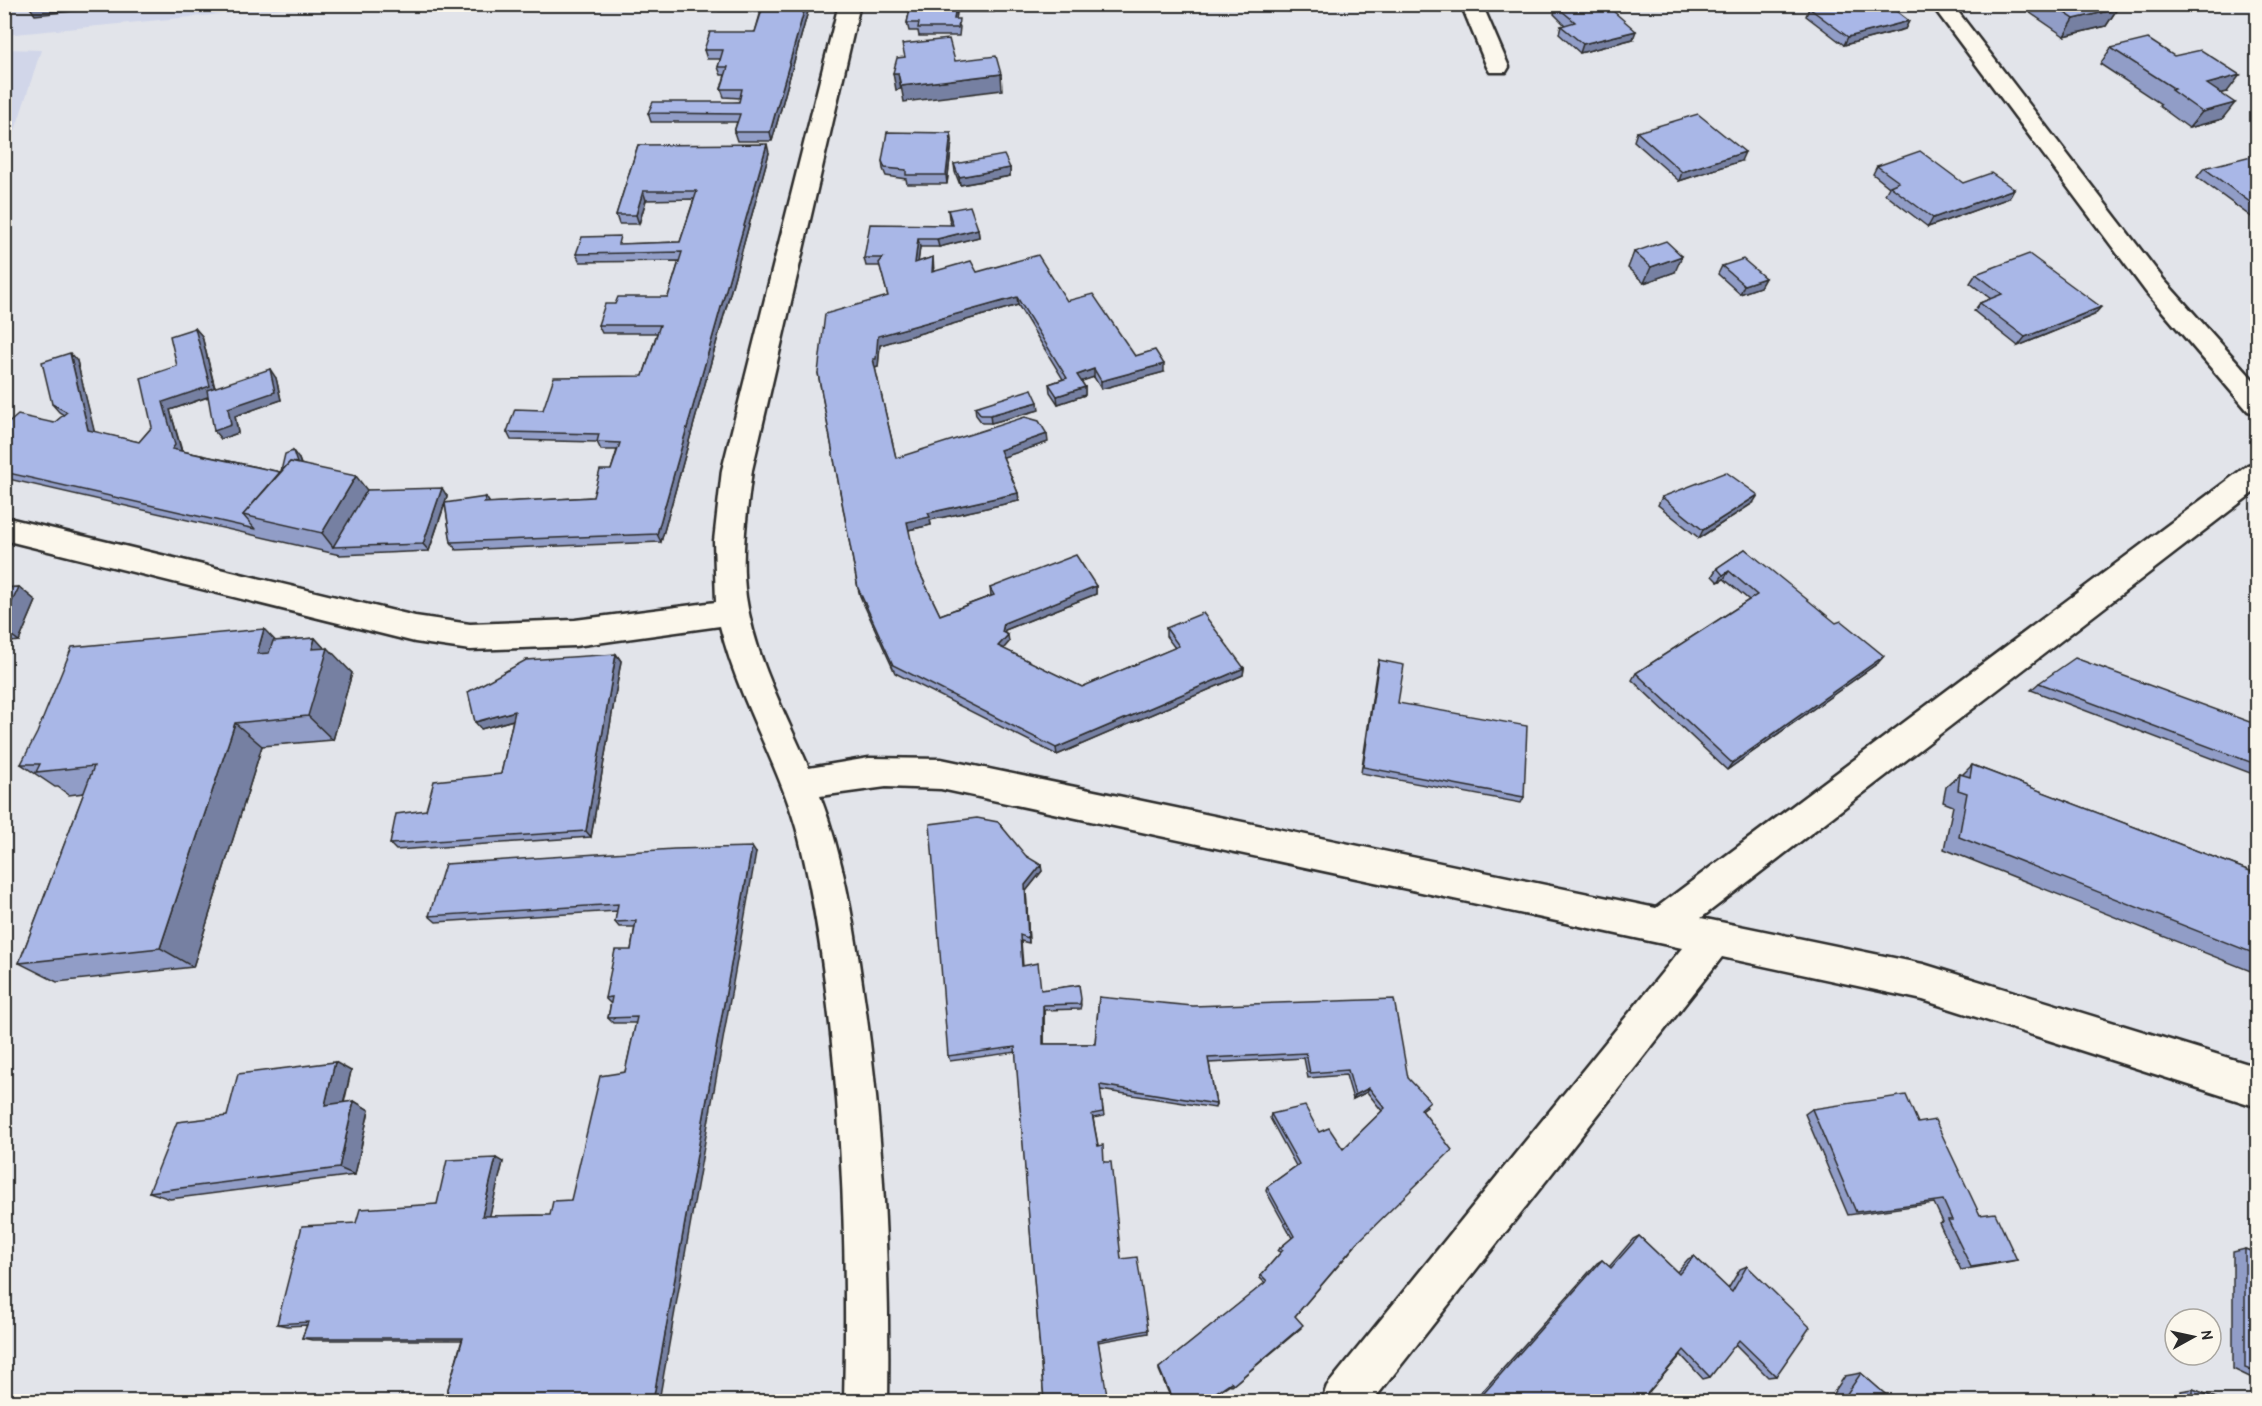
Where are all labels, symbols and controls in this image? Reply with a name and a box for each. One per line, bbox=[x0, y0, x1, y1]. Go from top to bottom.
north arrow bbox=[2163, 1307, 2223, 1367]
text: N bbox=[2196, 1329, 2219, 1341]

